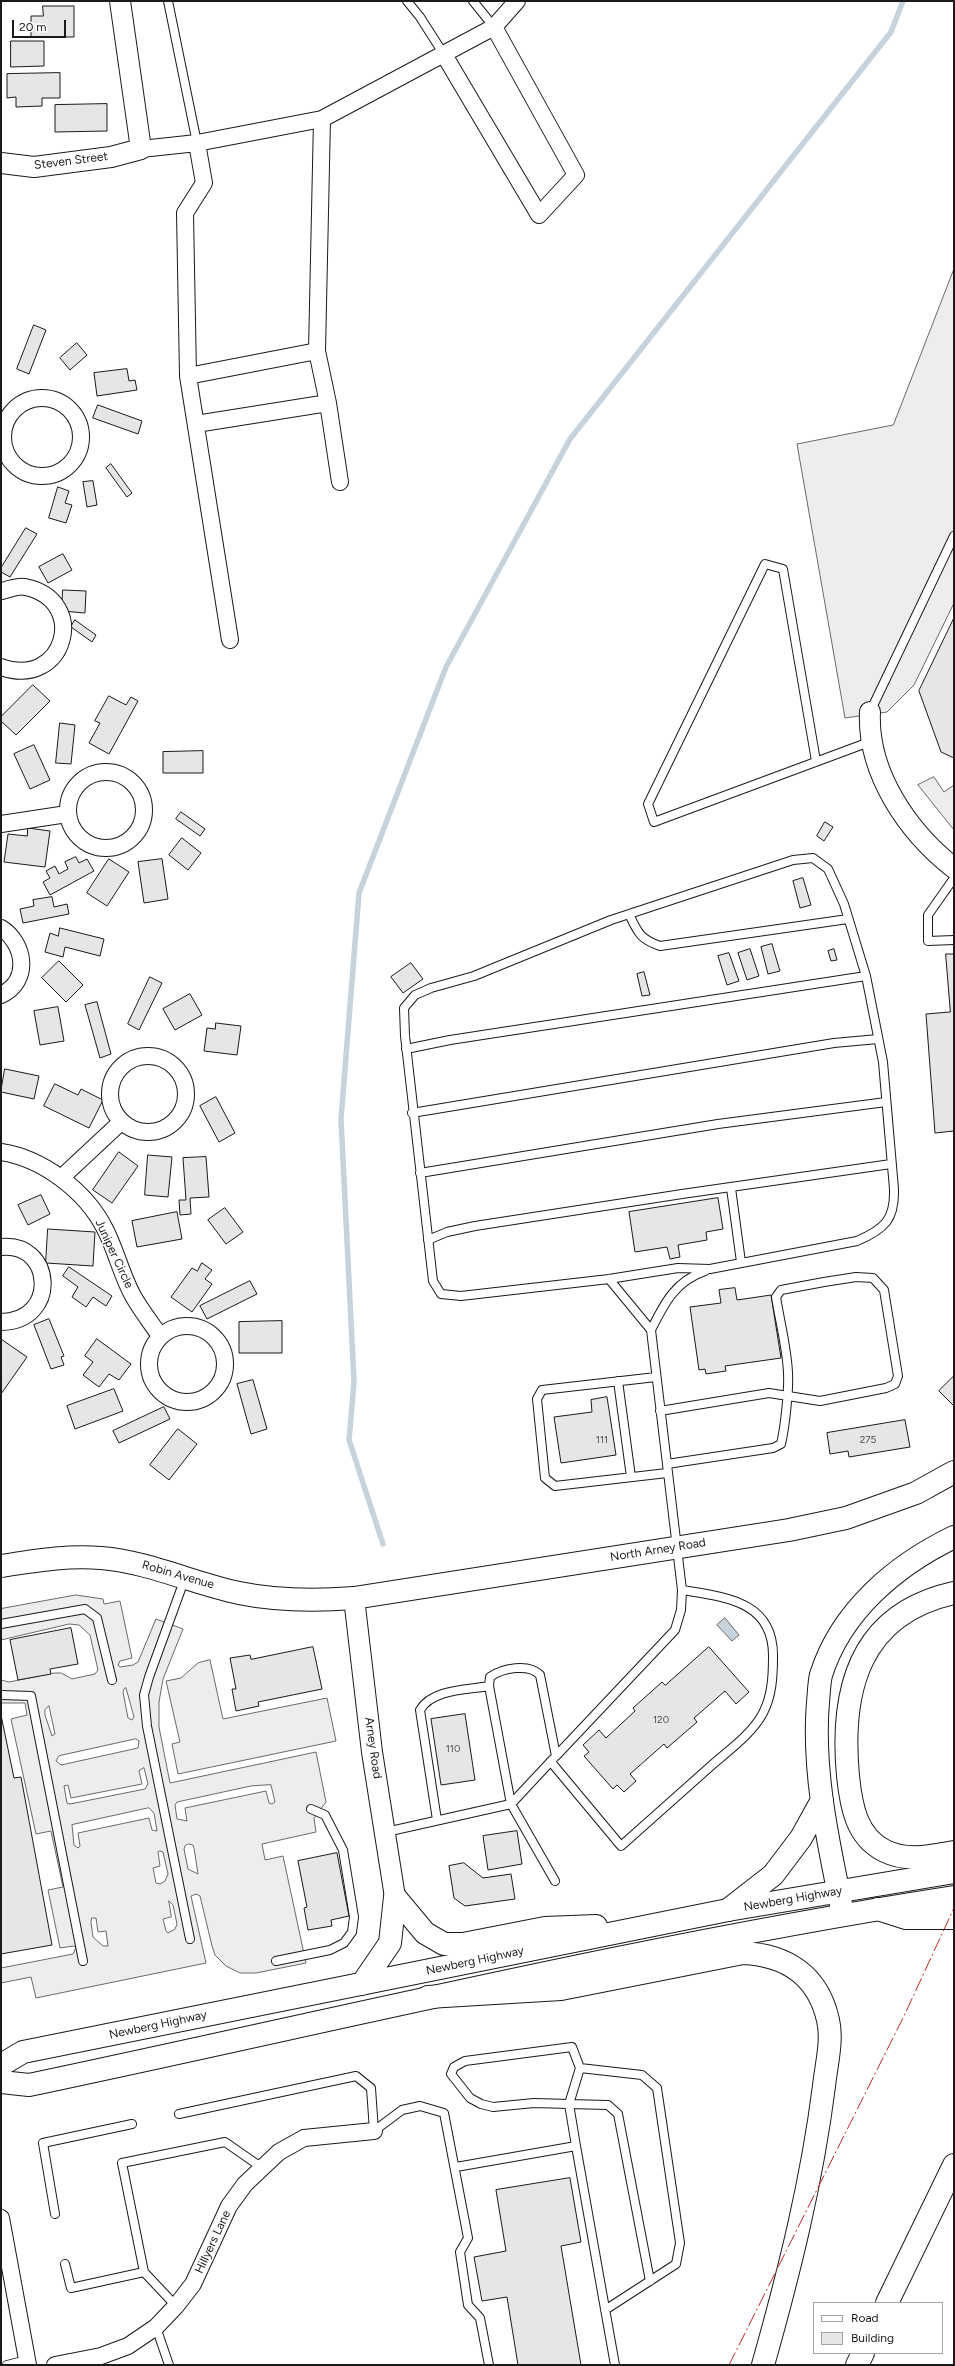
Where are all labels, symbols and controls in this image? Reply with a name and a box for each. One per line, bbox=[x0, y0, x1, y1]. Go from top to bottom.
scale bar bbox=[14, 12, 68, 38]
text: 20 m bbox=[19, 20, 47, 34]
street label: Steven Street bbox=[33, 149, 109, 173]
street label: Juniper Circle bbox=[92, 1217, 136, 1291]
house number: 111 bbox=[596, 1434, 608, 1446]
house number: 275 bbox=[860, 1434, 876, 1446]
street label: North Arney Road bbox=[609, 1535, 707, 1565]
street label: Robin Avenue bbox=[140, 1558, 216, 1592]
house number: 120 bbox=[653, 1714, 669, 1726]
street label: Arney Road bbox=[362, 1716, 384, 1780]
house number: 110 bbox=[446, 1743, 460, 1755]
street label: Newberg Highway bbox=[743, 1883, 843, 1915]
street label: Newberg Highway bbox=[425, 1944, 525, 1978]
street label: Newberg Highway bbox=[108, 2008, 208, 2042]
street label: Hillyers Lane bbox=[192, 2208, 234, 2276]
legend bbox=[813, 2302, 943, 2354]
text: Road bbox=[851, 2311, 879, 2325]
text: Building bbox=[851, 2331, 894, 2345]

